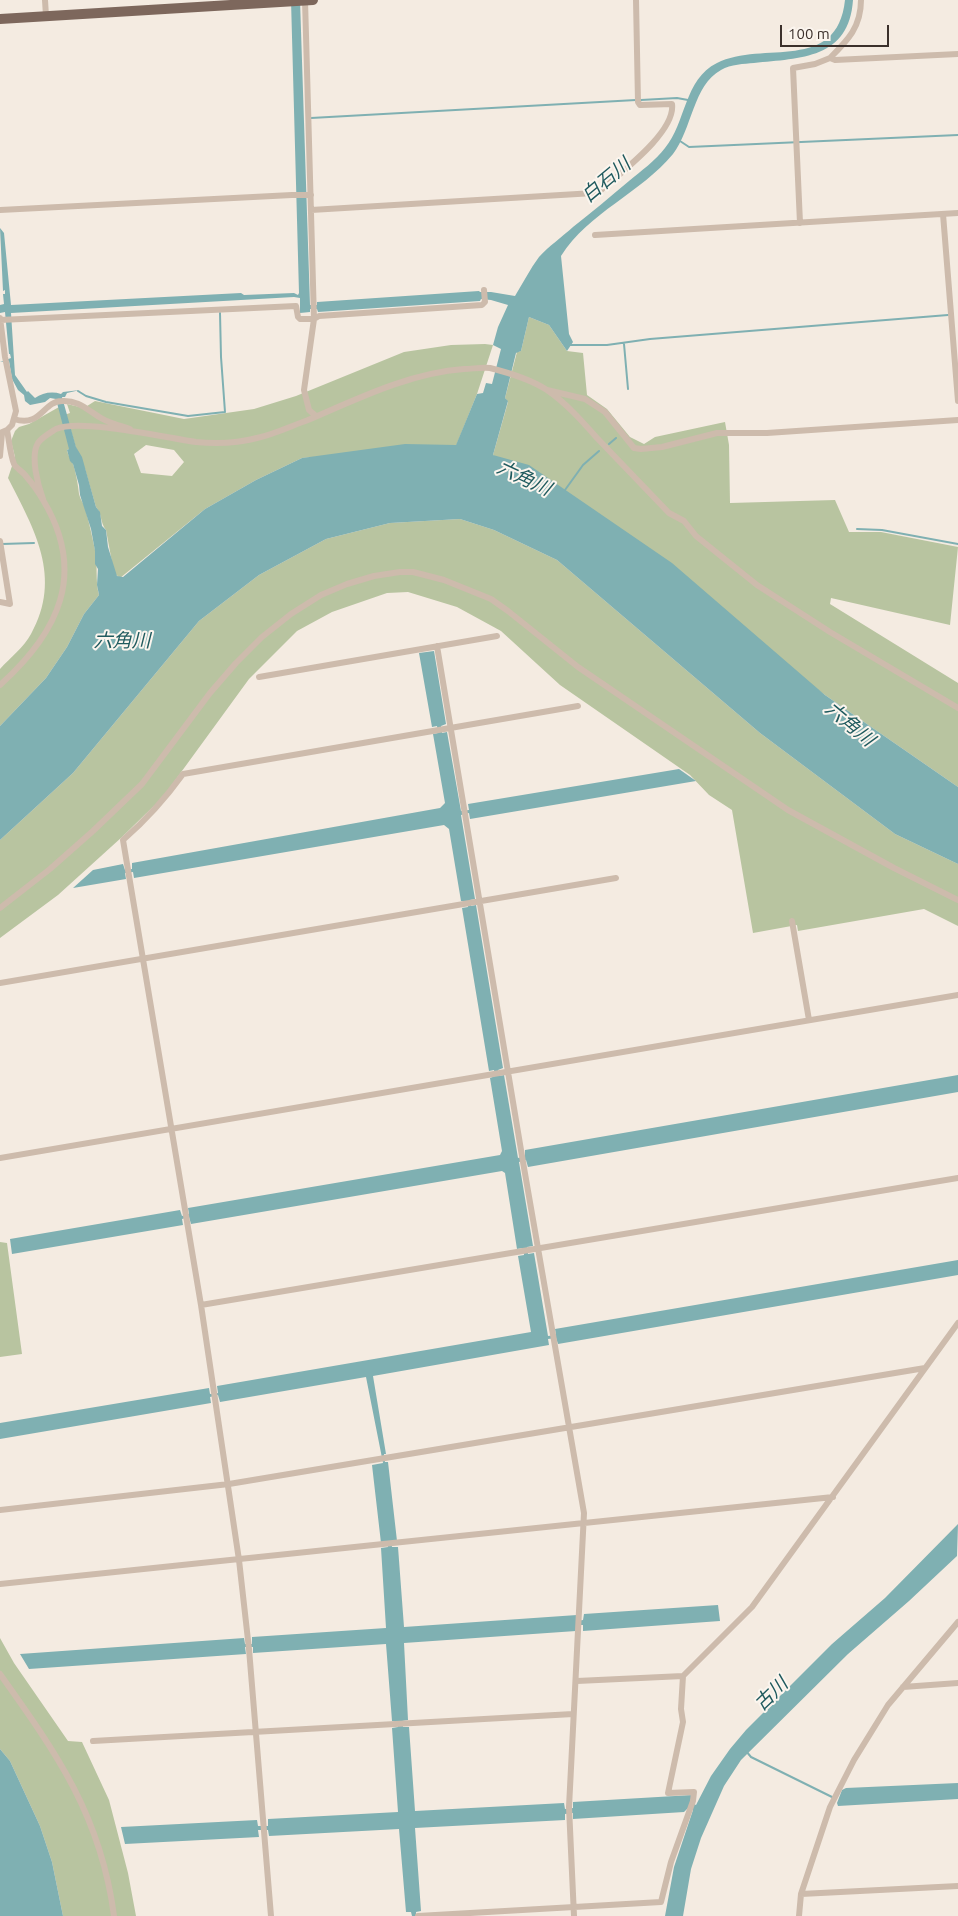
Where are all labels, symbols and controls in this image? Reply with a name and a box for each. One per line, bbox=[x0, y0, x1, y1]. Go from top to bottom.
scale bar bbox=[783, 15, 892, 47]
text: 100 m bbox=[788, 25, 830, 42]
water label: 白石川 bbox=[577, 153, 635, 207]
water label: 六角川 bbox=[493, 456, 555, 500]
water label: 六角川 bbox=[94, 630, 150, 652]
water label: 六角川 bbox=[821, 697, 879, 751]
water label: 古川 bbox=[749, 1673, 793, 1715]

